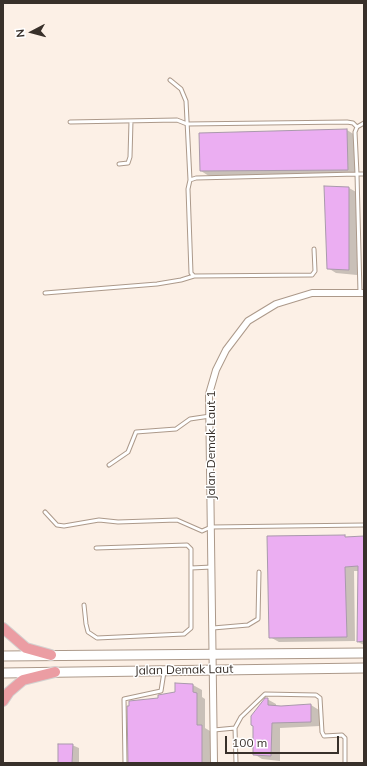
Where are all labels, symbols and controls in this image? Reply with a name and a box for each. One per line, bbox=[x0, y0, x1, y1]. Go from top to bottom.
north arrow bbox=[12, 12, 52, 52]
text: N bbox=[13, 28, 27, 38]
street label: Jalan Demak Laut 1 bbox=[204, 390, 218, 500]
street label: Jalan Demak Laut bbox=[134, 662, 234, 678]
scale bar bbox=[227, 728, 341, 754]
text: 100 m bbox=[232, 735, 267, 750]

